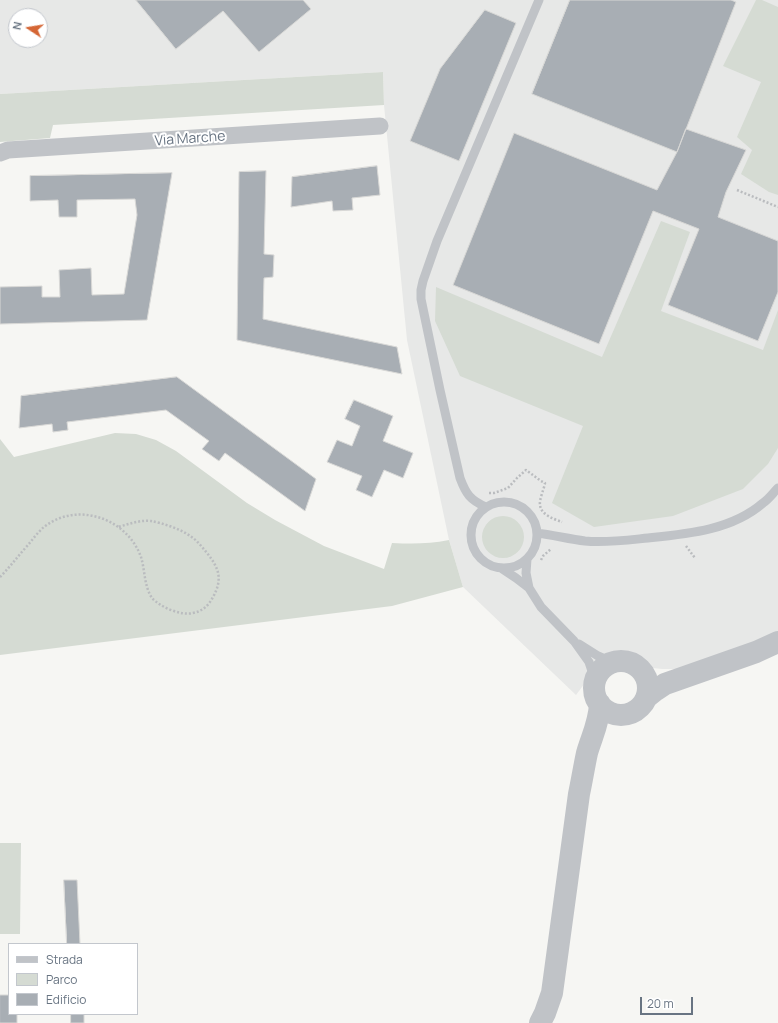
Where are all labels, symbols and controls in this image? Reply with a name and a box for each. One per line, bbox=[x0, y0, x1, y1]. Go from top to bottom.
north arrow bbox=[8, 8, 48, 48]
text: N bbox=[9, 20, 25, 31]
street label: Via Marche bbox=[154, 128, 226, 150]
legend bbox=[8, 943, 138, 1015]
text: Strada bbox=[46, 951, 83, 968]
text: Parco bbox=[46, 971, 77, 988]
scale bar bbox=[642, 989, 695, 1015]
text: Edificio bbox=[46, 991, 86, 1008]
text: 20 m bbox=[647, 995, 674, 1012]

